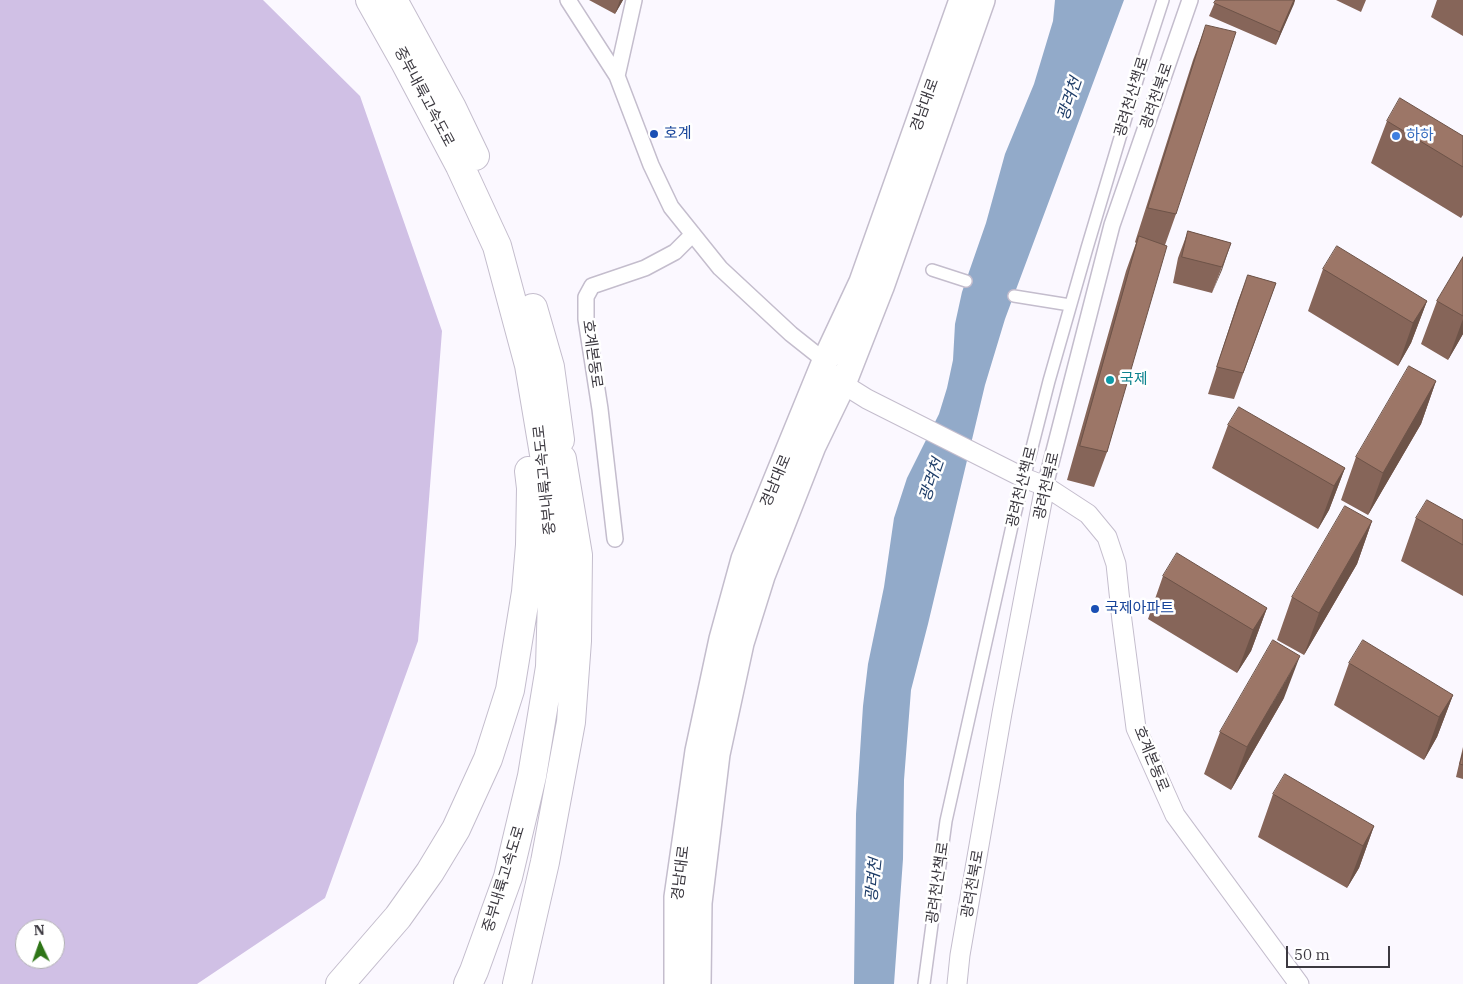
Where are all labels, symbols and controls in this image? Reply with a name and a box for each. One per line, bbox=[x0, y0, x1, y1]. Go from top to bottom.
street label: 중부내륙고속도로 bbox=[390, 44, 458, 150]
street label: 광려천산책로 bbox=[1111, 55, 1153, 139]
street label: 광려천북로 bbox=[1137, 60, 1177, 132]
water label: 광려천 bbox=[1054, 75, 1086, 123]
street label: 경남대로 bbox=[907, 76, 943, 134]
place label: 호계 bbox=[664, 125, 692, 143]
place label: 하하 bbox=[1406, 127, 1434, 145]
marker: 호계 bbox=[648, 128, 660, 140]
marker: 하하 bbox=[1390, 130, 1402, 142]
street label: 호계본동로 bbox=[578, 319, 606, 389]
place label: 국제 bbox=[1120, 371, 1148, 389]
marker: 국제 bbox=[1104, 374, 1116, 386]
street label: 중부내륙고속도로 bbox=[530, 424, 560, 536]
street label: 광려천산책로 bbox=[1003, 445, 1041, 529]
street label: 광려천북로 bbox=[1030, 450, 1064, 522]
street label: 경남대로 bbox=[757, 452, 795, 510]
water label: 광려천 bbox=[916, 456, 948, 504]
place label: 국제아파트 bbox=[1105, 600, 1174, 618]
marker: 국제아파트 bbox=[1089, 603, 1101, 615]
street label: 호계본동로 bbox=[1130, 724, 1172, 794]
street label: 중부내륙고속도로 bbox=[479, 824, 529, 934]
street label: 광려천산책로 bbox=[923, 841, 953, 925]
street label: 경남대로 bbox=[669, 845, 693, 901]
street label: 광려천북로 bbox=[958, 848, 988, 920]
water label: 광려천 bbox=[862, 857, 886, 903]
north arrow bbox=[15, 919, 65, 969]
text: N bbox=[33, 921, 45, 939]
scale bar bbox=[1288, 936, 1392, 968]
text: 50 m bbox=[1294, 945, 1330, 964]

